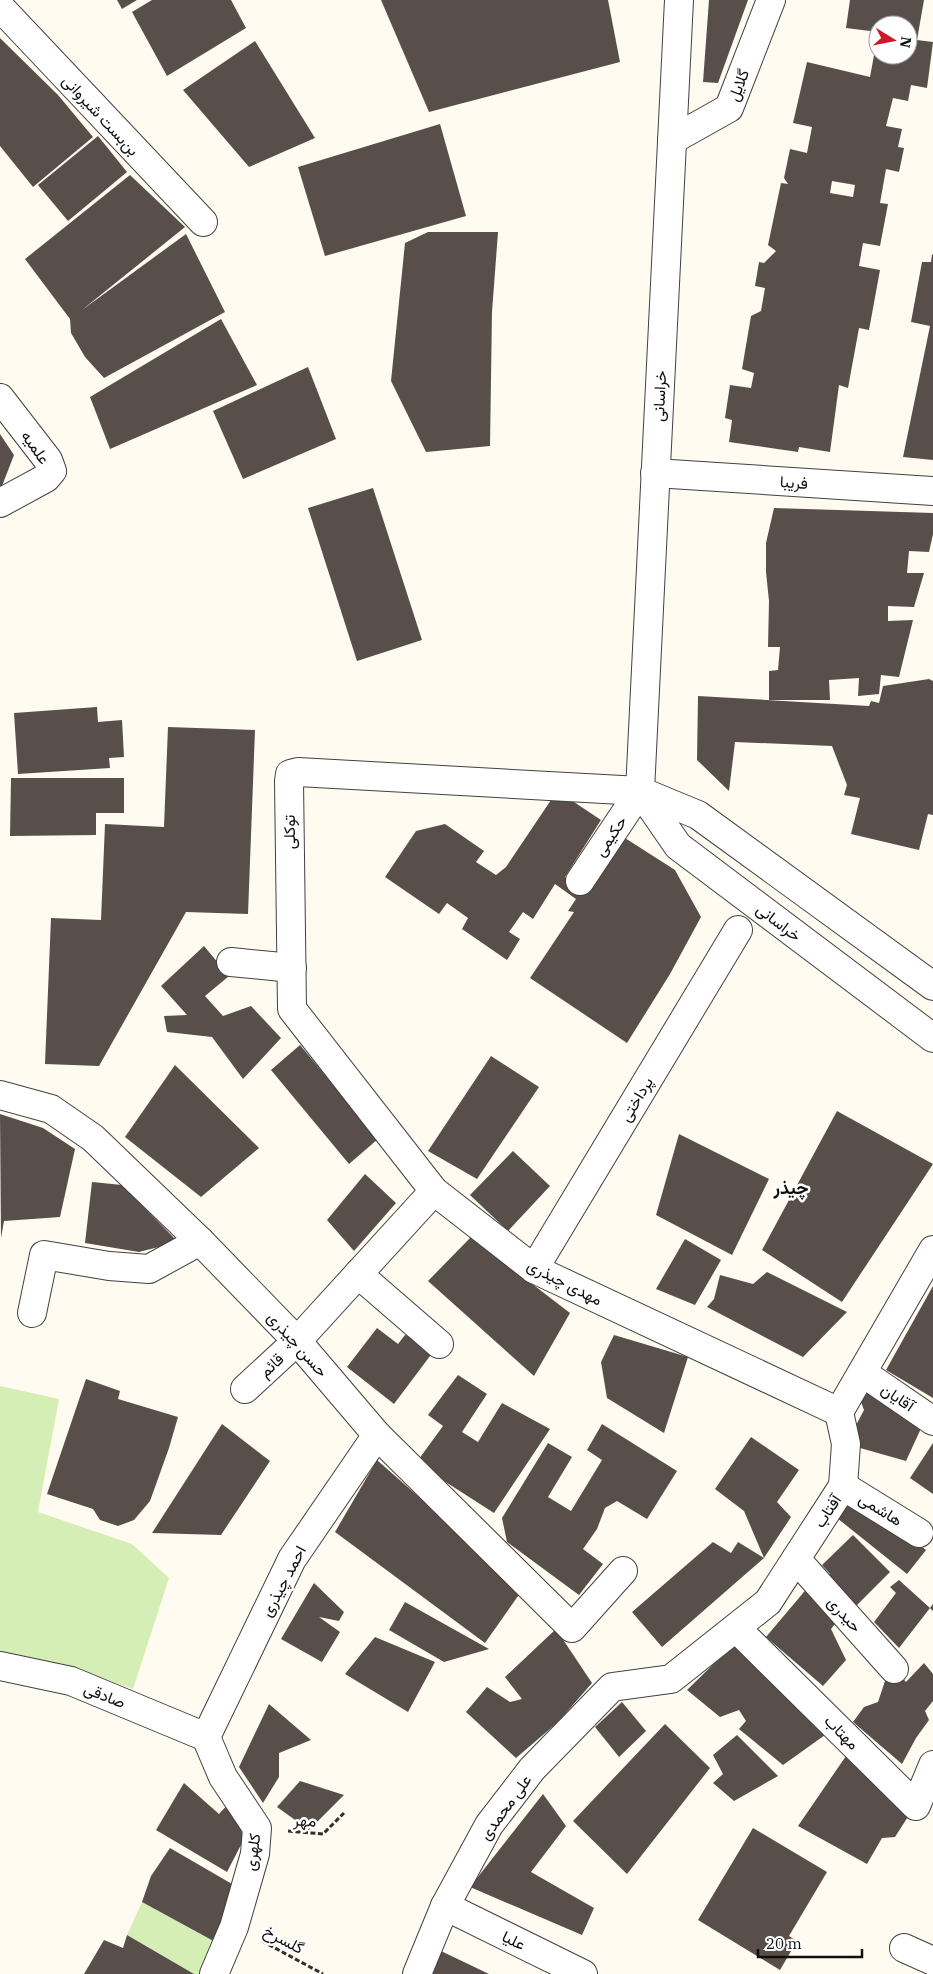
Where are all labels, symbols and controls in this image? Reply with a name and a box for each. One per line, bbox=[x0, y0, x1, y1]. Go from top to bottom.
north arrow bbox=[868, 15, 918, 65]
text: N bbox=[896, 35, 916, 49]
street label: گلایل bbox=[723, 66, 754, 104]
street label: بن‌بست شیروانی bbox=[58, 70, 144, 160]
street label: خراسانی bbox=[648, 370, 671, 422]
street label: علمیه bbox=[17, 426, 55, 468]
street label: فریبا bbox=[779, 471, 809, 494]
street label: حکیمی bbox=[589, 812, 632, 861]
street label: توکلی bbox=[279, 814, 300, 849]
street label: خراسانی bbox=[752, 899, 806, 946]
street label: پرداختی bbox=[615, 1073, 659, 1126]
district label: چیذر bbox=[772, 1176, 809, 1200]
street label: مهدی چیذری bbox=[523, 1255, 606, 1311]
street label: حسن چیذری bbox=[262, 1307, 333, 1382]
street label: قائم bbox=[254, 1349, 288, 1382]
street label: آقایان bbox=[878, 1379, 919, 1416]
street label: هاشمی bbox=[855, 1488, 907, 1531]
street label: آفتاب bbox=[809, 1490, 846, 1531]
street label: احمد چیذری bbox=[256, 1542, 312, 1621]
street label: حیدری bbox=[823, 1592, 867, 1637]
street label: صادقی bbox=[81, 1678, 129, 1713]
street label: مهتاب bbox=[820, 1710, 864, 1754]
street label: علی محمدی bbox=[475, 1770, 536, 1844]
street label: مهر bbox=[292, 1809, 317, 1832]
street label: کلهری bbox=[239, 1832, 266, 1872]
street label: گلسرخ bbox=[260, 1920, 307, 1960]
street label: علیا bbox=[499, 1926, 529, 1954]
scale bar bbox=[758, 1926, 862, 1958]
text: 20 m bbox=[766, 1934, 802, 1953]

